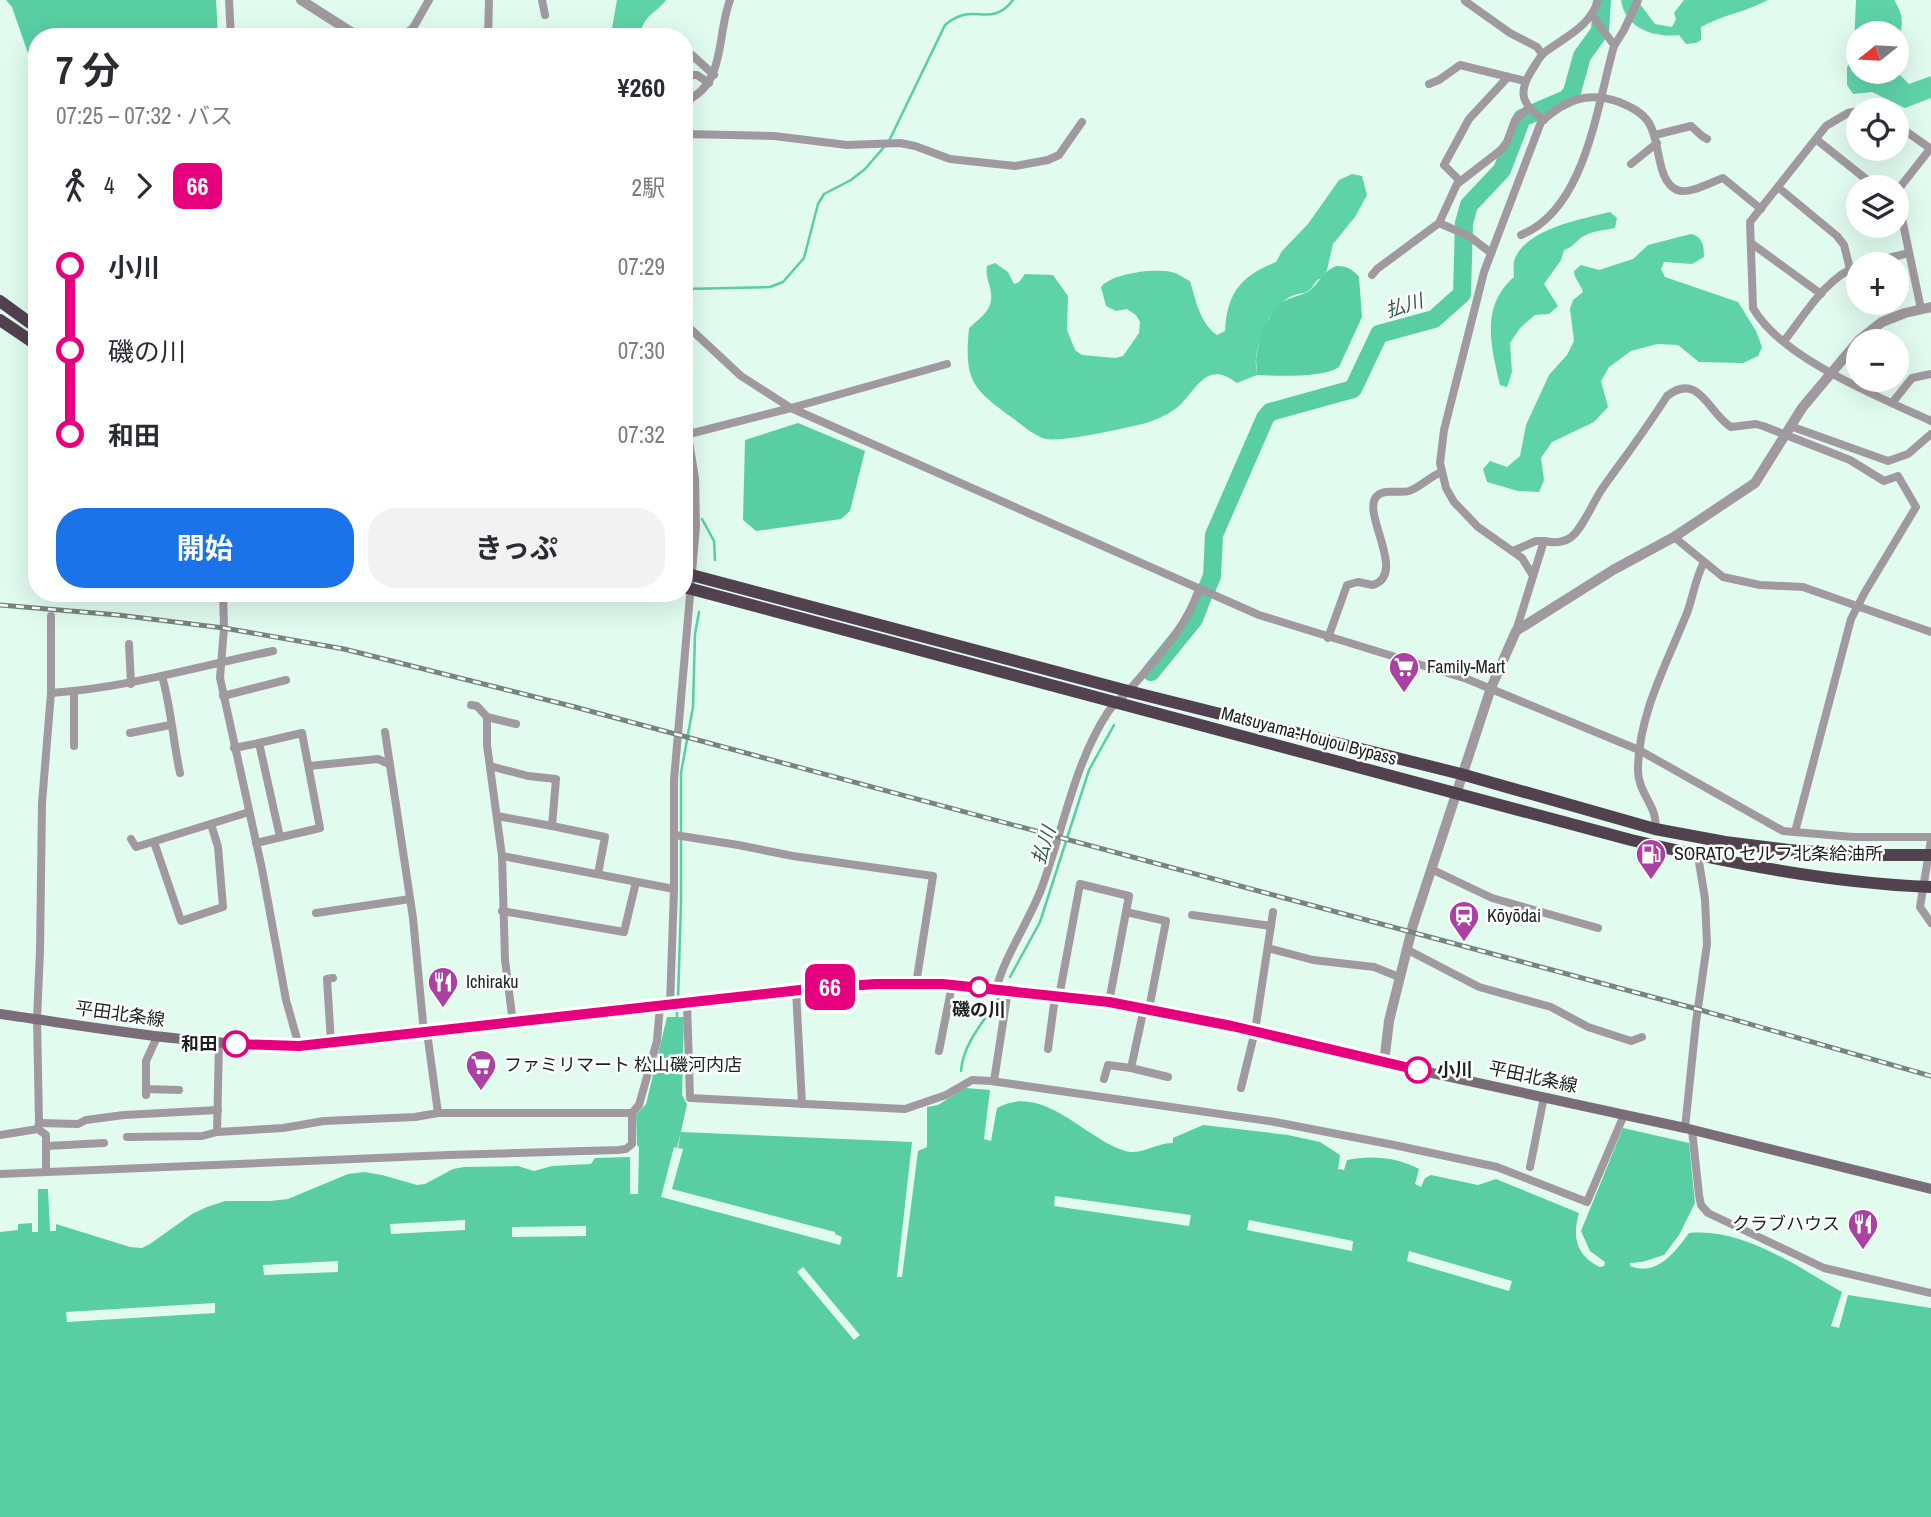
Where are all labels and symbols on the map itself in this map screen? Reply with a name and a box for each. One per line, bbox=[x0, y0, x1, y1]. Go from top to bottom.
north arrow bbox=[1846, 21, 1909, 84]
water label: 払川 bbox=[1382, 286, 1428, 323]
supermarket icon: Family-Mart bbox=[1387, 650, 1421, 694]
place label: Family-Mart bbox=[1427, 654, 1505, 679]
street label: Matsuyama-Houjou Bypass bbox=[1219, 700, 1400, 771]
water label: 払川 bbox=[1025, 821, 1062, 867]
fuel station icon: SORATO セルフ北条給油所 bbox=[1634, 837, 1668, 881]
place label: SORATO セルフ北条給油所 bbox=[1674, 841, 1883, 866]
station icon: Kōyōdai bbox=[1447, 899, 1481, 943]
place label: Kōyōdai bbox=[1487, 903, 1541, 928]
line badge: 66 bbox=[798, 964, 862, 1010]
restaurant icon: Ichiraku bbox=[426, 965, 460, 1009]
place label: Ichiraku bbox=[466, 969, 519, 994]
marker: 磯の川 bbox=[969, 977, 989, 997]
street label: 平田北条線 bbox=[74, 995, 166, 1032]
place label: 磯の川 bbox=[952, 997, 1006, 1022]
place label: 和田 bbox=[181, 1031, 217, 1056]
marker: 和田 bbox=[223, 1031, 249, 1057]
supermarket icon: ファミリマート 松山磯河内店 bbox=[464, 1048, 498, 1092]
place label: ファミリマート 松山磯河内店 bbox=[504, 1052, 742, 1077]
street label: 平田北条線 bbox=[1486, 1055, 1580, 1098]
marker: 小川 bbox=[1405, 1057, 1431, 1083]
place label: 小川 bbox=[1437, 1057, 1473, 1082]
restaurant icon: クラブハウス bbox=[1846, 1207, 1880, 1251]
place label: クラブハウス bbox=[1732, 1211, 1840, 1236]

